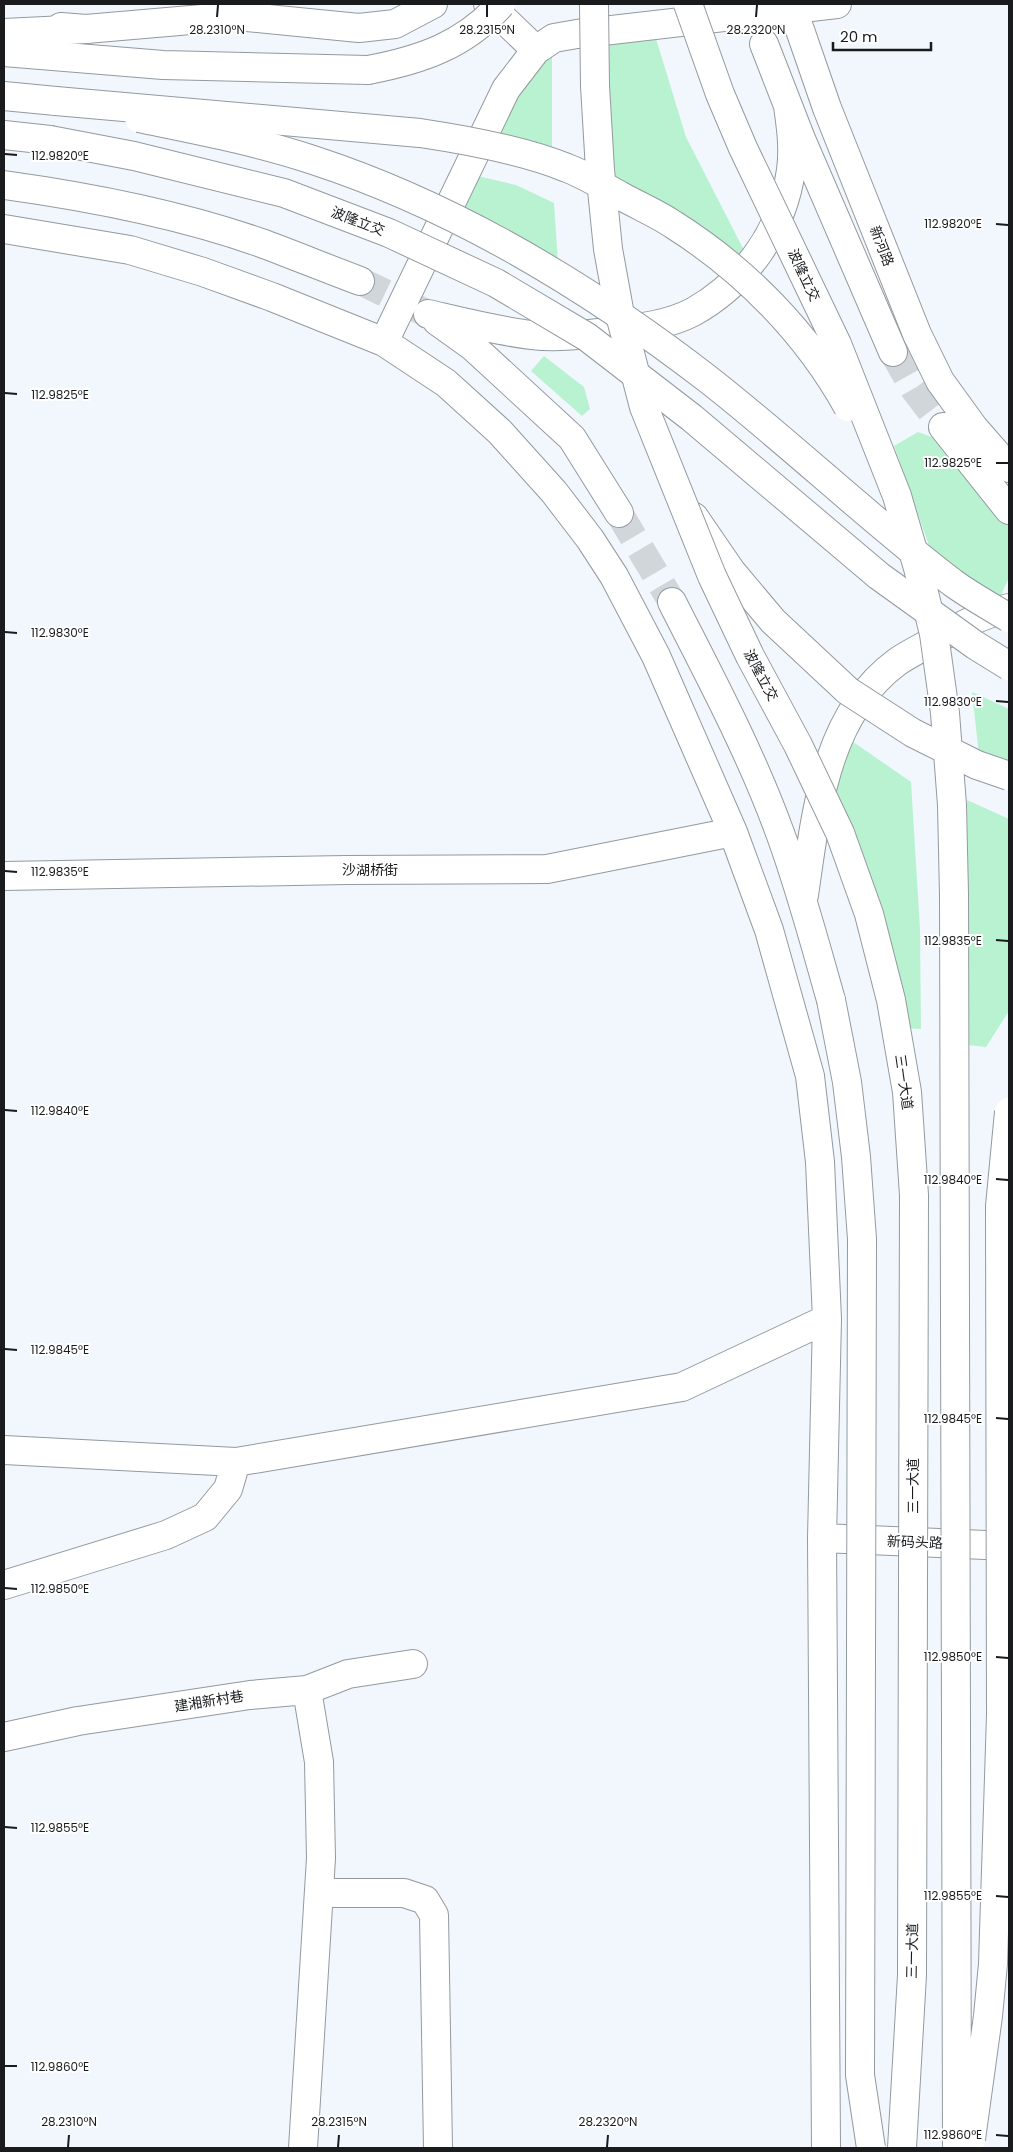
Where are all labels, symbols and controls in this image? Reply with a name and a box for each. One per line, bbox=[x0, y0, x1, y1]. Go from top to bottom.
scale bar bbox=[833, 20, 930, 52]
text: 28.2310°N bbox=[189, 21, 245, 38]
text: 28.2315°N bbox=[459, 21, 515, 38]
text: 28.2320°N bbox=[727, 21, 785, 38]
text: 20 m bbox=[840, 26, 878, 47]
text: 112.9820°E bbox=[31, 147, 89, 164]
street label: 波隆立交 bbox=[328, 202, 388, 240]
text: 112.9820°E bbox=[924, 215, 982, 232]
street label: 新河路 bbox=[865, 223, 899, 269]
street label: 波隆立交 bbox=[783, 245, 825, 305]
text: 112.9825°E bbox=[31, 386, 89, 403]
text: 112.9825°E bbox=[924, 454, 982, 471]
text: 112.9830°E bbox=[31, 624, 89, 641]
street label: 波隆立交 bbox=[739, 646, 783, 704]
text: 112.9830°E bbox=[924, 693, 982, 710]
street label: 沙湖桥街 bbox=[342, 860, 398, 880]
text: 112.9835°E bbox=[31, 863, 89, 880]
text: 112.9835°E bbox=[924, 932, 982, 949]
street label: 三一大道 bbox=[890, 1053, 918, 1111]
text: 112.9840°E bbox=[31, 1102, 89, 1119]
text: 112.9840°E bbox=[924, 1171, 982, 1188]
text: 112.9845°E bbox=[31, 1341, 89, 1358]
text: 112.9845°E bbox=[924, 1410, 982, 1427]
street label: 三一大道 bbox=[903, 1458, 923, 1514]
street label: 新码头路 bbox=[887, 1531, 943, 1553]
text: 112.9850°E bbox=[31, 1580, 89, 1597]
text: 112.9850°E bbox=[924, 1648, 982, 1665]
street label: 建湘新村巷 bbox=[173, 1686, 245, 1716]
text: 112.9855°E bbox=[31, 1819, 89, 1836]
text: 112.9855°E bbox=[924, 1887, 982, 1904]
street label: 三一大道 bbox=[902, 1923, 922, 1979]
text: 112.9860°E bbox=[31, 2058, 89, 2075]
text: 28.2310°N bbox=[41, 2113, 97, 2130]
text: 28.2315°N bbox=[311, 2113, 367, 2130]
text: 28.2320°N bbox=[579, 2113, 637, 2130]
text: 112.9860°E bbox=[924, 2126, 982, 2143]

